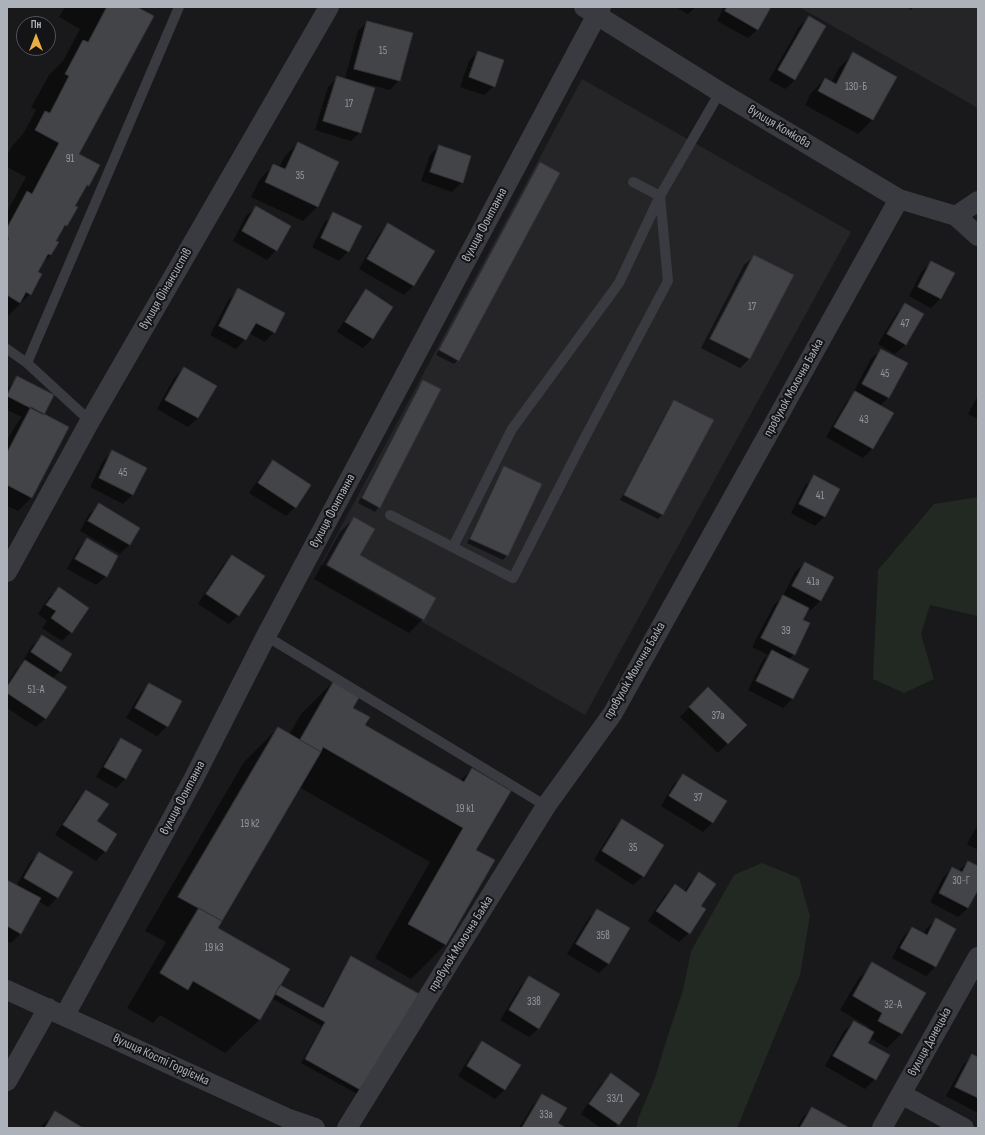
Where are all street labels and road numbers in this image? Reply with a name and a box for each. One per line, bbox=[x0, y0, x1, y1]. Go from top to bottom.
street label: вулиця Комкова bbox=[745, 102, 813, 152]
street label: вулиця Фонтанна bbox=[459, 185, 511, 265]
street label: вулиця Фінансистів bbox=[136, 246, 196, 332]
street label: провулок Молочна Балка bbox=[761, 336, 827, 440]
street label: вулиця Фонтанна bbox=[307, 471, 359, 551]
street label: провулок Молочна Балка bbox=[601, 620, 669, 722]
street label: вулиця Фонтанна bbox=[157, 758, 209, 838]
street label: провулок Молочна Балка bbox=[425, 893, 497, 995]
street label: вулиця Донецька bbox=[905, 1005, 955, 1079]
street label: вулиця Кості Гордієнка bbox=[110, 1031, 212, 1089]

